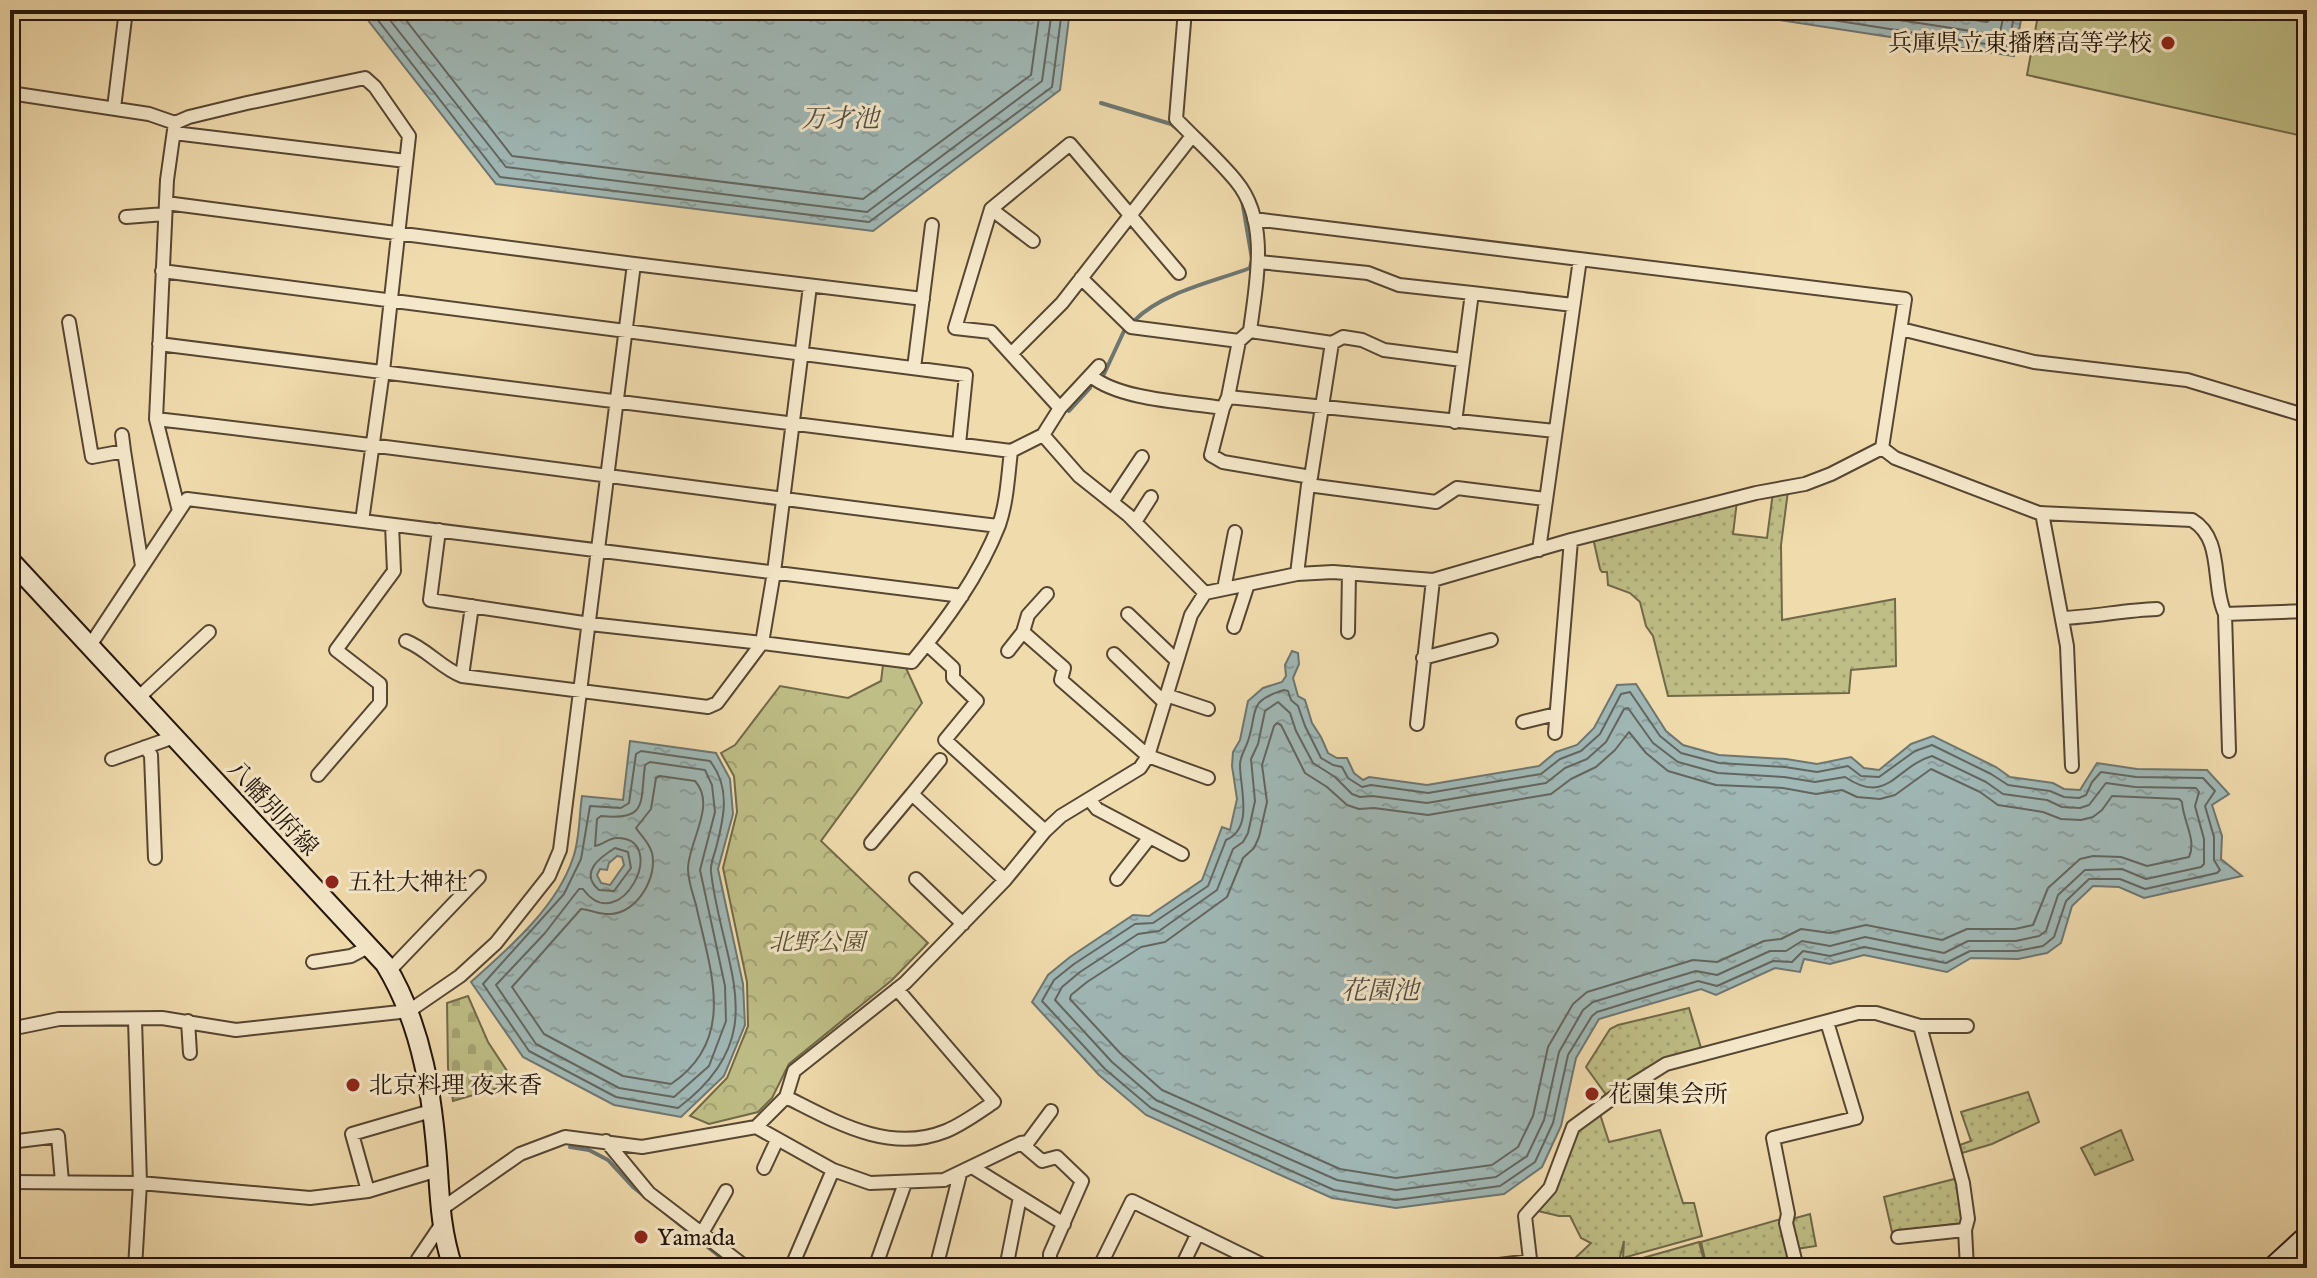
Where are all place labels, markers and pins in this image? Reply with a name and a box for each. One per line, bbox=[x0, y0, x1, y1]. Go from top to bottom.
place label: 兵庫県立東播磨高等学校 bbox=[1888, 29, 2152, 60]
marker: 兵庫県立東播磨高等学校 bbox=[2159, 34, 2177, 52]
place label: 五社大神社 bbox=[348, 868, 468, 899]
marker: 五社大神社 bbox=[323, 873, 341, 891]
place label: 北京料理 夜来香 bbox=[369, 1071, 542, 1102]
marker: 北京料理 夜来香 bbox=[344, 1076, 362, 1094]
place label: 花園集会所 bbox=[1608, 1080, 1728, 1111]
marker: 花園集会所 bbox=[1583, 1085, 1601, 1103]
place label: Yamada bbox=[657, 1223, 736, 1254]
marker: Yamada bbox=[632, 1228, 650, 1246]

